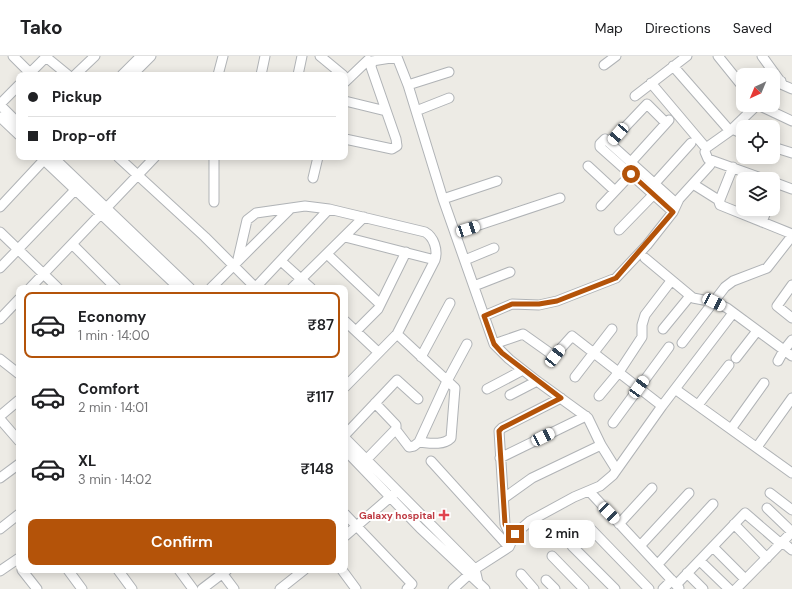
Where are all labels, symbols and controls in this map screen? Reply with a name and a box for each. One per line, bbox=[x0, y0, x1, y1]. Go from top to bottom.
text: Tako bbox=[20, 15, 63, 40]
text: Map bbox=[595, 19, 623, 37]
text: Directions bbox=[645, 19, 711, 37]
text: Saved bbox=[733, 19, 772, 37]
north arrow bbox=[736, 68, 780, 112]
map controls bbox=[736, 68, 780, 216]
text: Pickup bbox=[52, 87, 102, 107]
button: locate bbox=[736, 120, 780, 164]
car bbox=[606, 121, 630, 147]
text: Drop-off bbox=[52, 126, 117, 146]
route start bbox=[622, 165, 640, 183]
button: layers bbox=[736, 172, 780, 216]
car bbox=[455, 220, 481, 238]
car bbox=[701, 291, 727, 313]
icon: car bbox=[30, 307, 66, 343]
text: Economy bbox=[78, 307, 146, 327]
text: ₹87 bbox=[307, 315, 334, 335]
text: 1 min · 14:00 bbox=[78, 327, 150, 344]
car bbox=[543, 343, 567, 369]
car bbox=[627, 374, 651, 400]
icon: car bbox=[30, 379, 66, 415]
text: Comfort bbox=[78, 379, 139, 399]
text: ₹117 bbox=[306, 387, 334, 407]
text: 2 min · 14:01 bbox=[78, 399, 148, 416]
car bbox=[530, 426, 556, 448]
icon: car bbox=[30, 451, 66, 487]
text: XL bbox=[78, 451, 96, 471]
text: ₹148 bbox=[301, 459, 334, 479]
text: 3 min · 14:02 bbox=[78, 471, 152, 488]
car bbox=[596, 500, 622, 526]
place label: Galaxy hospital bbox=[359, 509, 435, 522]
marker: Galaxy hospital bbox=[438, 509, 450, 521]
button: Confirm bbox=[28, 519, 336, 565]
callout: 2 min bbox=[529, 520, 595, 548]
route end bbox=[506, 525, 524, 543]
text: 2 min bbox=[545, 525, 579, 542]

